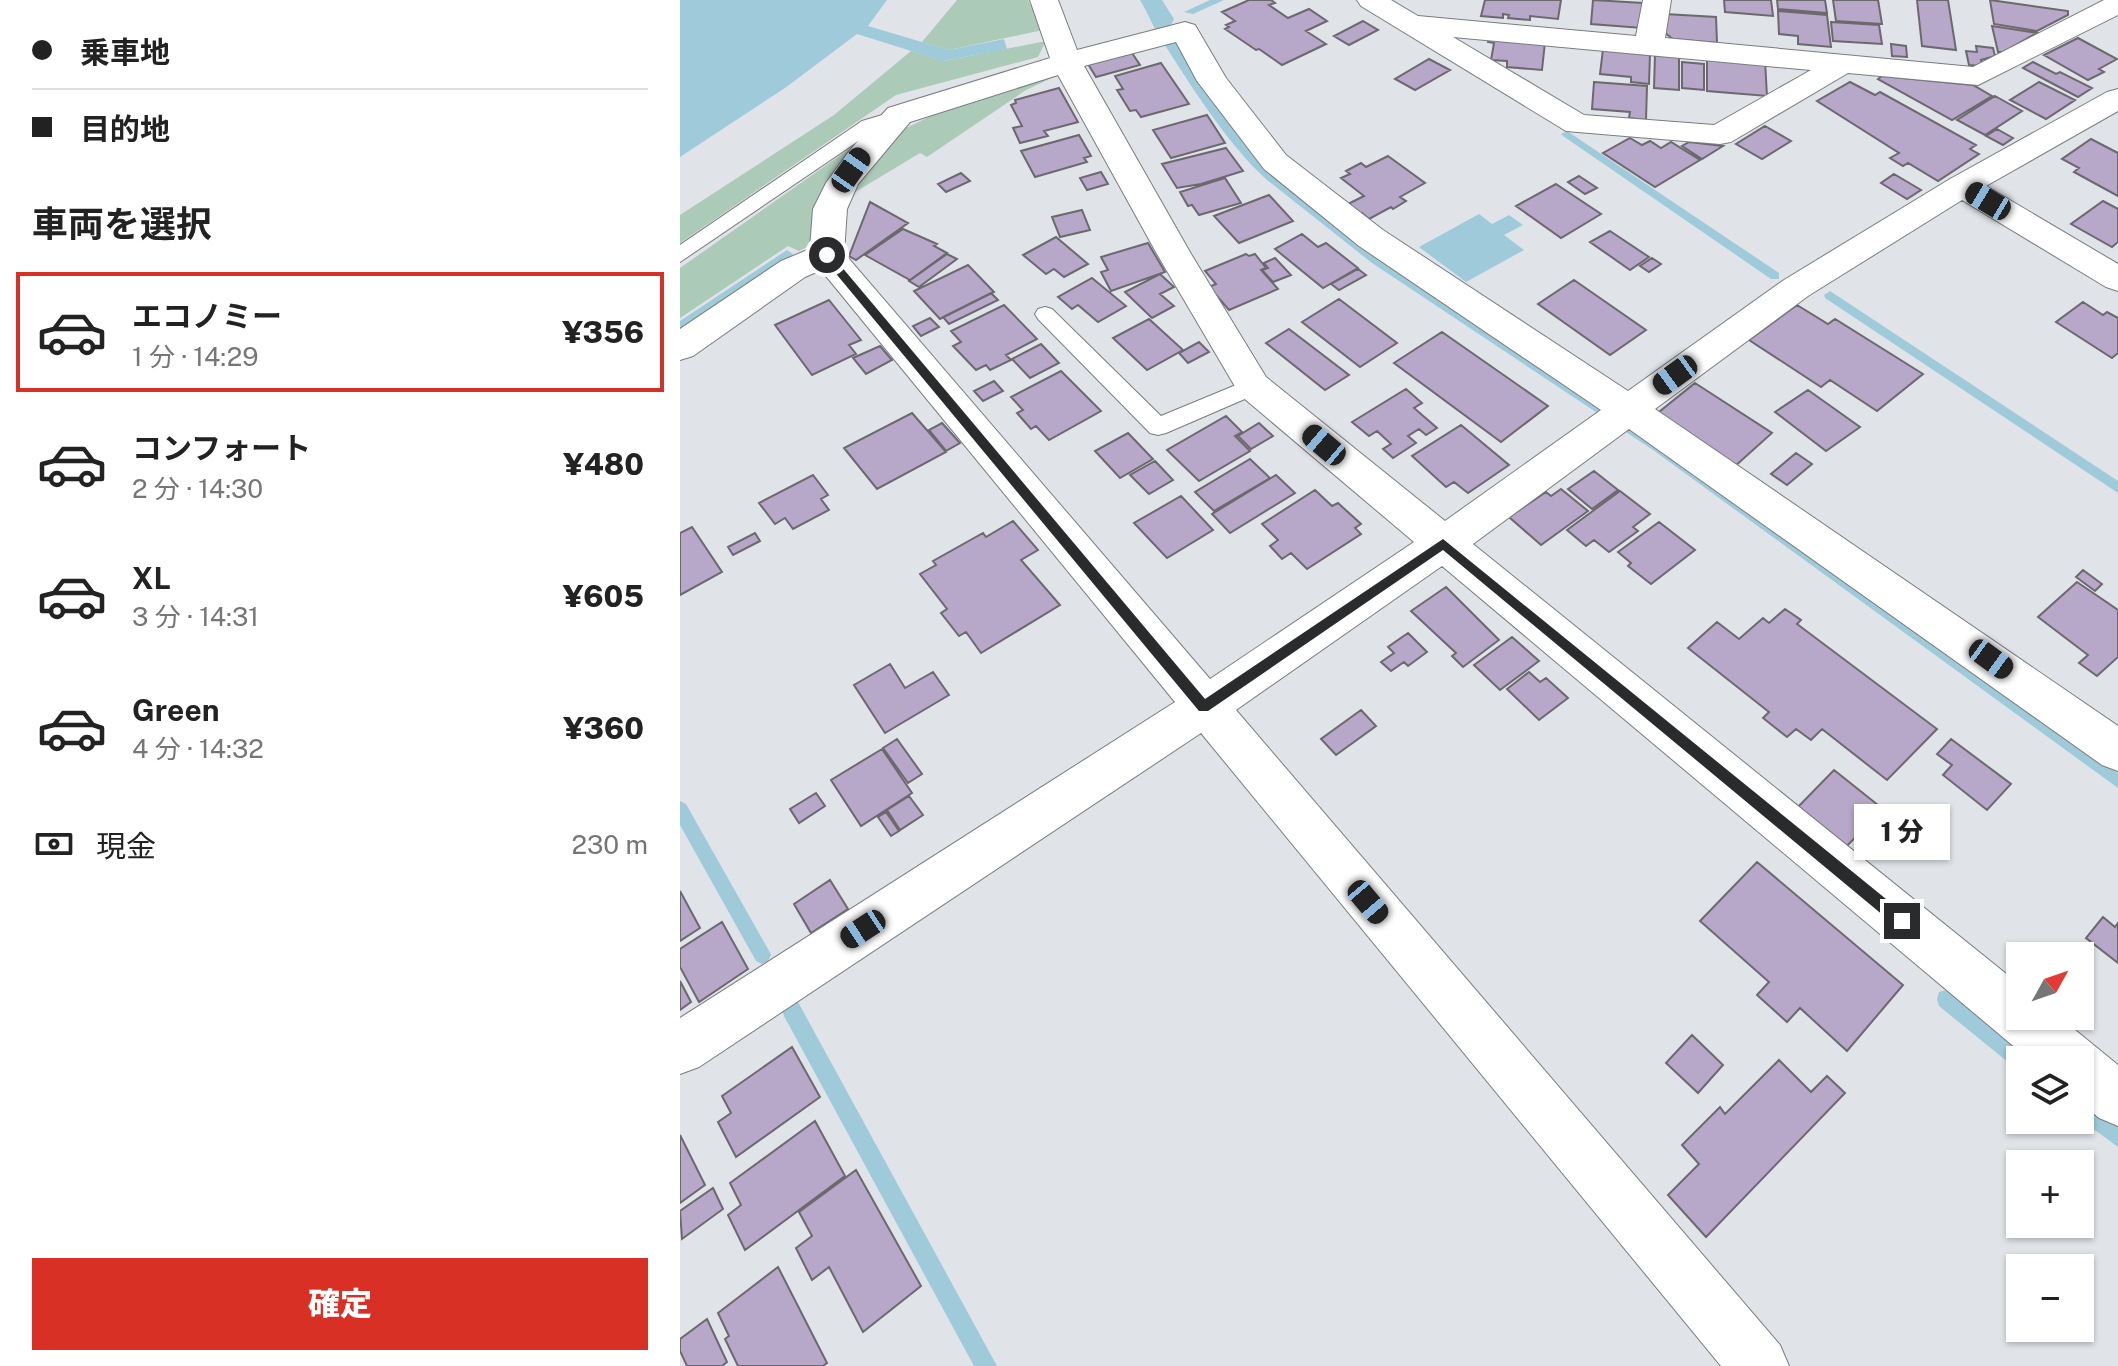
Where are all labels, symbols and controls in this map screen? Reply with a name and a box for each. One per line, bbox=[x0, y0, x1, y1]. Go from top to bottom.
text: 乗車地 bbox=[80, 34, 170, 70]
text: 目的地 bbox=[80, 111, 170, 147]
car bbox=[827, 143, 875, 197]
car bbox=[1961, 178, 2015, 224]
text: 車両を選択 bbox=[32, 203, 212, 245]
route start bbox=[809, 237, 845, 273]
icon: car bbox=[36, 296, 108, 368]
text: エコノミー bbox=[132, 298, 282, 334]
text: ¥356 bbox=[562, 314, 644, 350]
text: 1 分 · 14:29 bbox=[132, 341, 258, 372]
car bbox=[1649, 351, 1701, 399]
car bbox=[1298, 420, 1350, 470]
icon: car bbox=[36, 428, 108, 500]
text: コンフォート bbox=[132, 430, 311, 466]
text: ¥480 bbox=[563, 446, 644, 482]
text: 2 分 · 14:30 bbox=[132, 473, 263, 504]
icon: car bbox=[36, 560, 108, 632]
text: XL bbox=[132, 560, 171, 596]
text: ¥605 bbox=[563, 578, 644, 614]
text: 3 分 · 14:31 bbox=[132, 601, 259, 632]
car bbox=[1965, 635, 2017, 683]
icon: car bbox=[36, 692, 108, 764]
text: Green bbox=[132, 692, 219, 728]
text: ¥360 bbox=[563, 710, 644, 746]
text: 4 分 · 14:32 bbox=[132, 733, 264, 764]
callout: 1 分 bbox=[1854, 805, 1950, 861]
text: 1 分 bbox=[1880, 816, 1924, 847]
icon: cash bbox=[32, 822, 76, 866]
text: 現金 bbox=[96, 828, 156, 864]
text: 230 m bbox=[572, 829, 648, 860]
car bbox=[1343, 876, 1393, 928]
route end bbox=[1884, 903, 1920, 939]
car bbox=[836, 906, 890, 952]
north arrow bbox=[2006, 942, 2094, 1030]
map controls bbox=[2006, 942, 2094, 1342]
button: layers bbox=[2006, 1046, 2094, 1134]
button: + bbox=[2006, 1150, 2094, 1238]
button: − bbox=[2006, 1254, 2094, 1342]
button: 確定 bbox=[32, 1258, 648, 1350]

